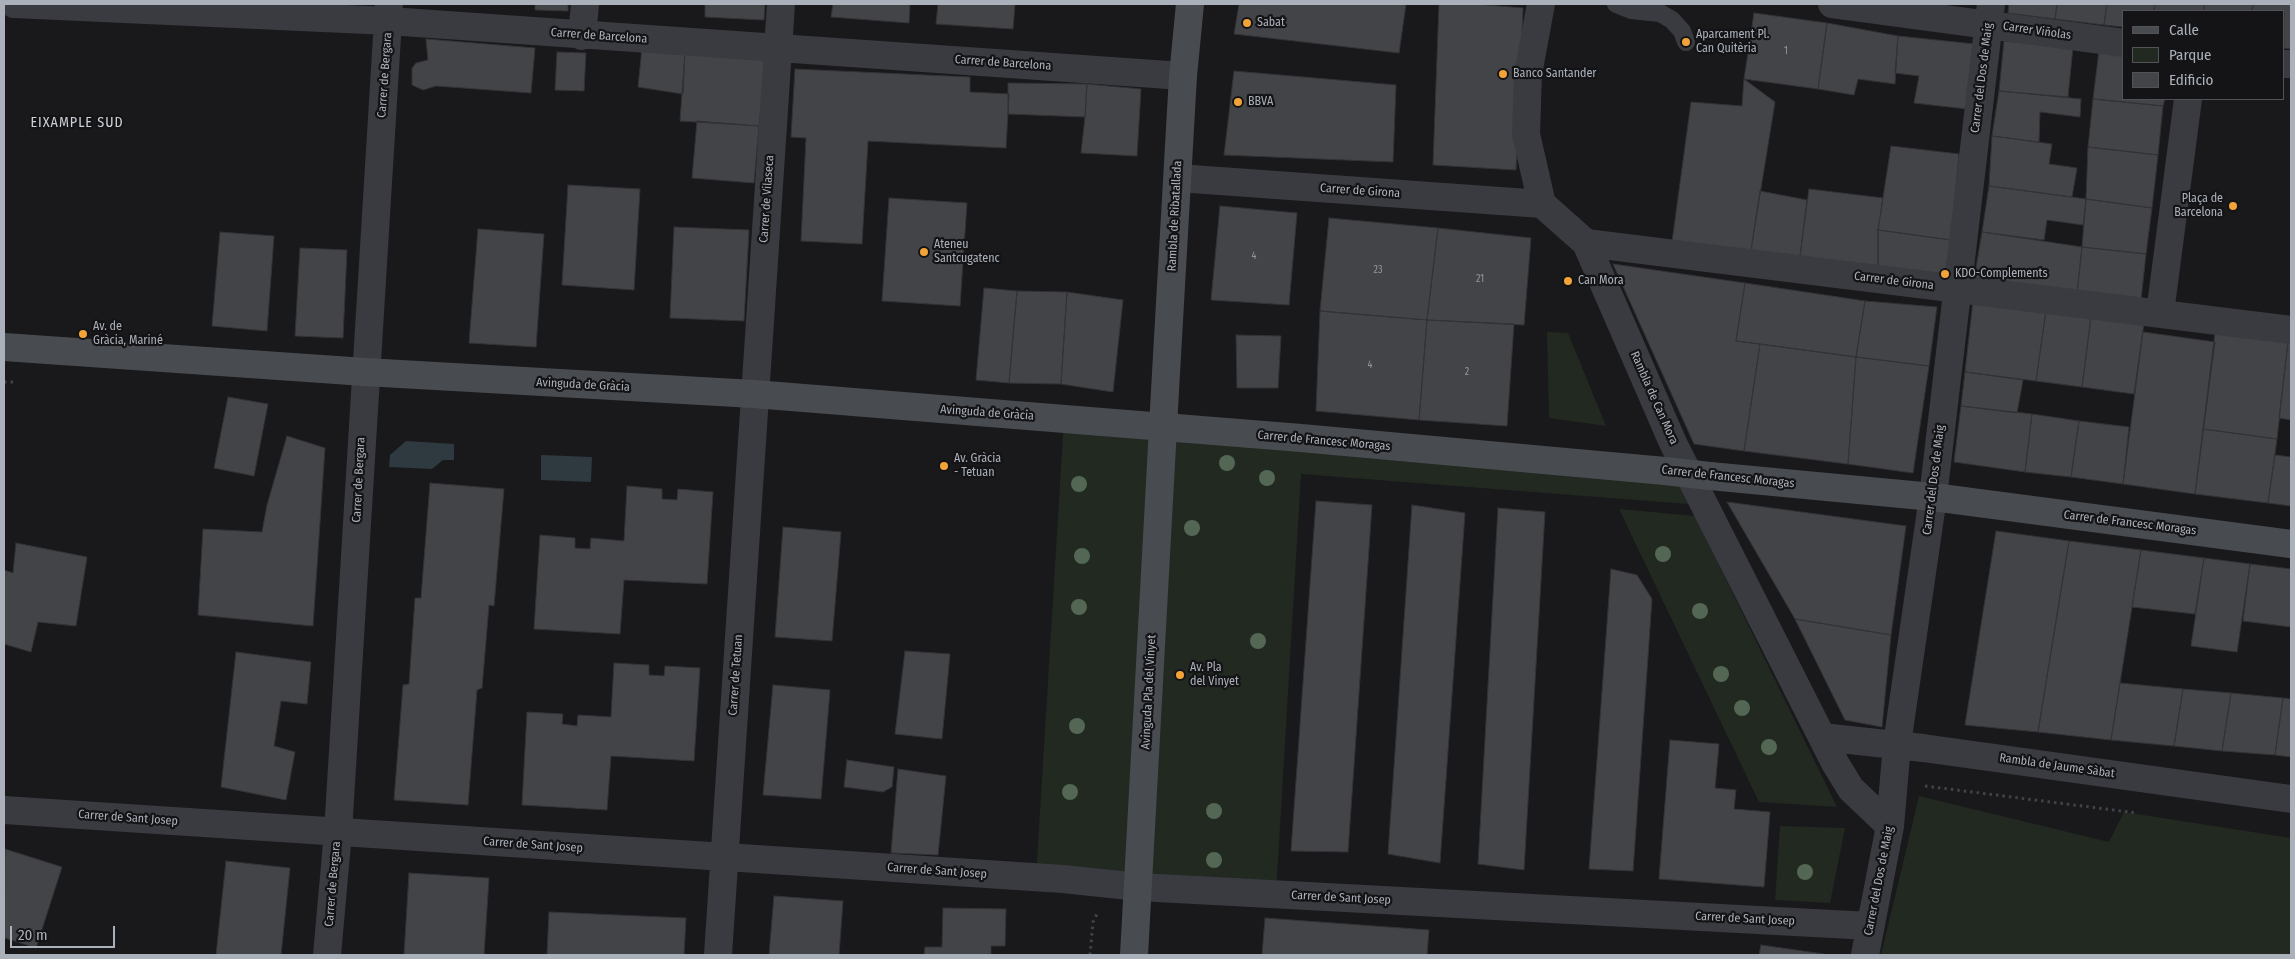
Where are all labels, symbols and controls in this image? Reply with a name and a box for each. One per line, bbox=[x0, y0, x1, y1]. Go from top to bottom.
legend bbox=[2122, 10, 2285, 100]
place label: Sabat bbox=[1257, 16, 1285, 30]
marker: Sabat bbox=[1241, 17, 1253, 29]
street label: Carrer Viñolas bbox=[2002, 19, 2072, 43]
text: Calle bbox=[2169, 21, 2199, 39]
street label: Carrer del Dos de Maig bbox=[1968, 22, 1996, 134]
street label: Carrer de Barcelona bbox=[550, 25, 648, 47]
place label: Aparcament Pl. Can Quitèria bbox=[1696, 28, 1769, 56]
street label: Carrer de Bergara bbox=[375, 32, 395, 118]
marker: Aparcament Pl. Can Quitèria bbox=[1680, 36, 1692, 48]
house number: 1 bbox=[1784, 45, 1788, 57]
text: Parque bbox=[2169, 46, 2212, 64]
street label: Carrer de Barcelona bbox=[954, 52, 1052, 74]
place label: Banco Santander bbox=[1513, 67, 1597, 81]
marker: Banco Santander bbox=[1497, 68, 1509, 80]
text: Edificio bbox=[2169, 71, 2214, 89]
place label: BBVA bbox=[1248, 95, 1273, 109]
marker: BBVA bbox=[1232, 96, 1244, 108]
district label: EIXAMPLE SUD bbox=[29, 115, 125, 131]
street label: Carrer de Vilaseca bbox=[757, 155, 777, 243]
street label: Rambla de Ribatallada bbox=[1165, 160, 1185, 272]
street label: Carrer de Girona bbox=[1319, 181, 1401, 201]
place label: Plaça de Barcelona bbox=[2174, 192, 2223, 220]
marker: Plaça de Barcelona bbox=[2227, 200, 2239, 212]
place label: Ateneu Santcugatenc bbox=[934, 238, 1000, 266]
marker: Ateneu Santcugatenc bbox=[918, 246, 930, 258]
house number: 4 bbox=[1252, 250, 1256, 262]
house number: 23 bbox=[1374, 264, 1382, 276]
place label: KDO-Complements bbox=[1955, 267, 2048, 281]
marker: KDO-Complements bbox=[1939, 268, 1951, 280]
street label: Carrer de Girona bbox=[1853, 269, 1935, 293]
house number: 21 bbox=[1476, 273, 1484, 285]
place label: Can Mora bbox=[1578, 274, 1624, 288]
marker: Can Mora bbox=[1562, 275, 1574, 287]
place label: Av. de Gràcia, Mariné bbox=[93, 320, 163, 348]
marker: Av. de Gràcia, Mariné bbox=[77, 328, 89, 340]
street label: Rambla de Can Mora bbox=[1627, 349, 1681, 447]
house number: 4 bbox=[1368, 359, 1372, 371]
house number: 2 bbox=[1465, 366, 1469, 378]
street label: Avinguda de Gràcia bbox=[536, 375, 630, 395]
street label: Avinguda de Gràcia bbox=[940, 403, 1034, 423]
street label: Carrer del Dos de Maig bbox=[1920, 424, 1948, 536]
street label: Carrer de Francesc Moragas bbox=[1257, 428, 1391, 454]
street label: Carrer de Bergara bbox=[350, 437, 368, 523]
place label: Av. Gràcia - Tetuan bbox=[954, 452, 1001, 480]
marker: Av. Gràcia - Tetuan bbox=[938, 460, 950, 472]
street label: Carrer de Francesc Moragas bbox=[1661, 463, 1795, 491]
street label: Carrer de Francesc Moragas bbox=[2063, 508, 2197, 538]
street label: Carrer de Tetuan bbox=[726, 634, 746, 716]
street label: Avinguda Pla del Vinyet bbox=[1139, 634, 1159, 750]
place label: Av. Pla del Vinyet bbox=[1190, 661, 1239, 689]
marker: Av. Pla del Vinyet bbox=[1174, 669, 1186, 681]
street label: Rambla de Jaume Sàbat bbox=[1998, 751, 2116, 781]
street label: Carrer de Sant Josep bbox=[78, 807, 178, 829]
street label: Carrer del Dos de Maig bbox=[1861, 825, 1897, 937]
street label: Carrer de Sant Josep bbox=[483, 834, 583, 856]
street label: Carrer de Bergara bbox=[322, 841, 344, 927]
street label: Carrer de Sant Josep bbox=[887, 860, 987, 882]
street label: Carrer de Sant Josep bbox=[1291, 888, 1391, 908]
street label: Carrer de Sant Josep bbox=[1695, 909, 1795, 929]
scale bar bbox=[12, 916, 118, 948]
text: 20 m bbox=[18, 926, 48, 944]

